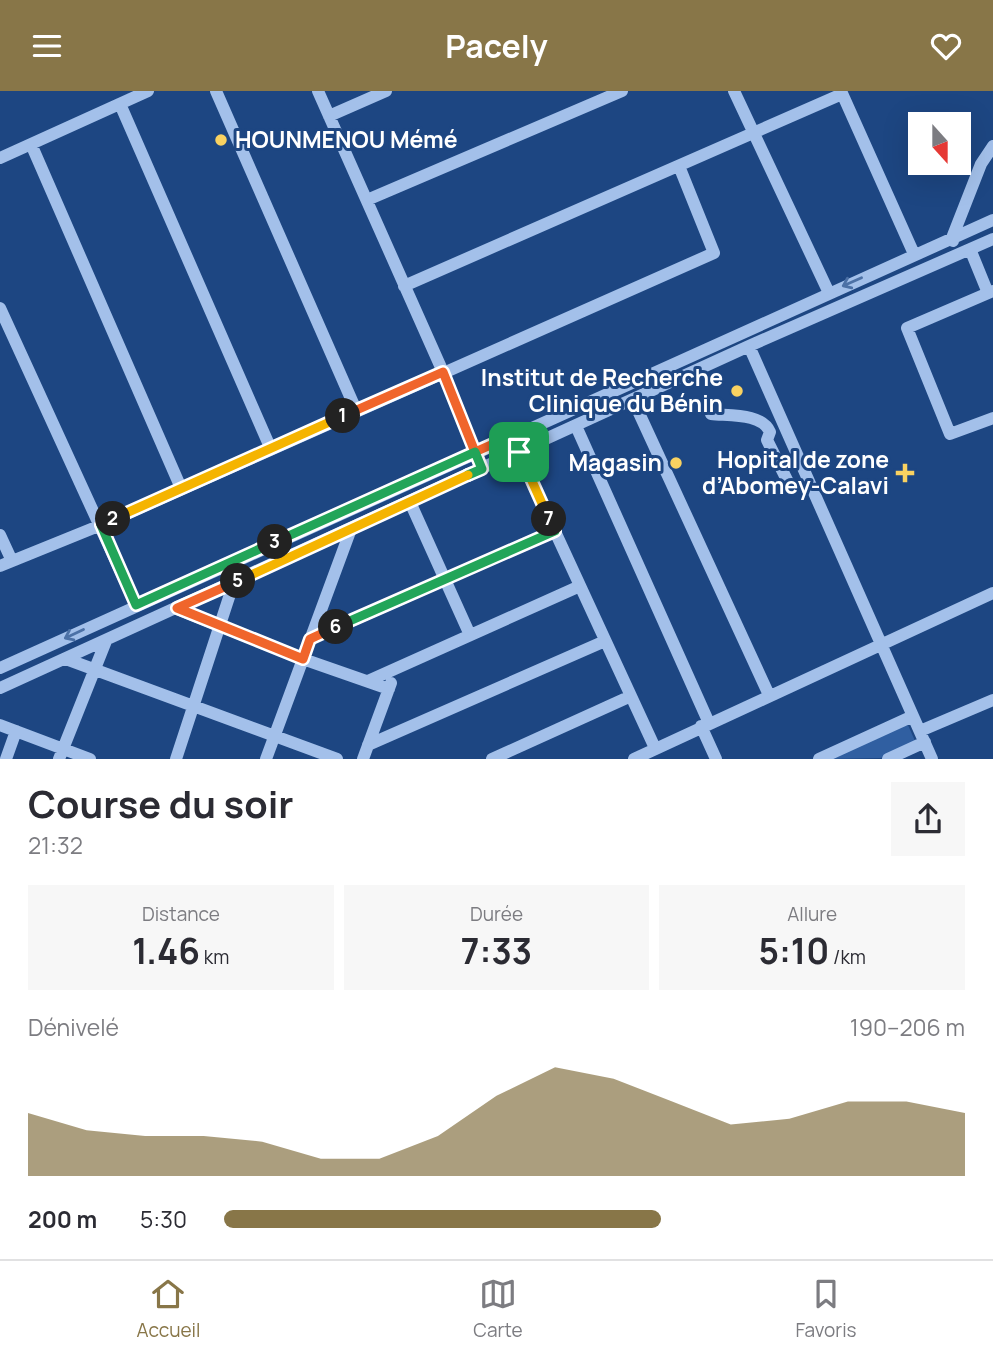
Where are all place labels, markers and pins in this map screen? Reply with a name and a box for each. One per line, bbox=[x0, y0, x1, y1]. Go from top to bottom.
place label: HOUNMENOU Mémé bbox=[235, 123, 458, 155]
marker: HOUNMENOU Mémé bbox=[213, 132, 229, 148]
place label: Institut de Recherche Clinique du Bénin bbox=[481, 361, 723, 419]
marker: Institut de Recherche Clinique du Bénin bbox=[729, 383, 745, 399]
pin: 1 bbox=[326, 399, 360, 433]
pin bbox=[489, 422, 549, 482]
place label: Hopital de zone d’Abomey-Calavi bbox=[702, 443, 889, 501]
place label: Magasin bbox=[568, 446, 662, 478]
marker: Magasin bbox=[668, 455, 684, 471]
marker: Hopital de zone d’Abomey-Calavi bbox=[895, 463, 915, 483]
pin: 2 bbox=[96, 501, 130, 537]
pin: 7 bbox=[532, 501, 566, 537]
pin: 3 bbox=[258, 525, 292, 559]
pin: 5 bbox=[220, 563, 256, 599]
pin: 6 bbox=[318, 609, 354, 645]

